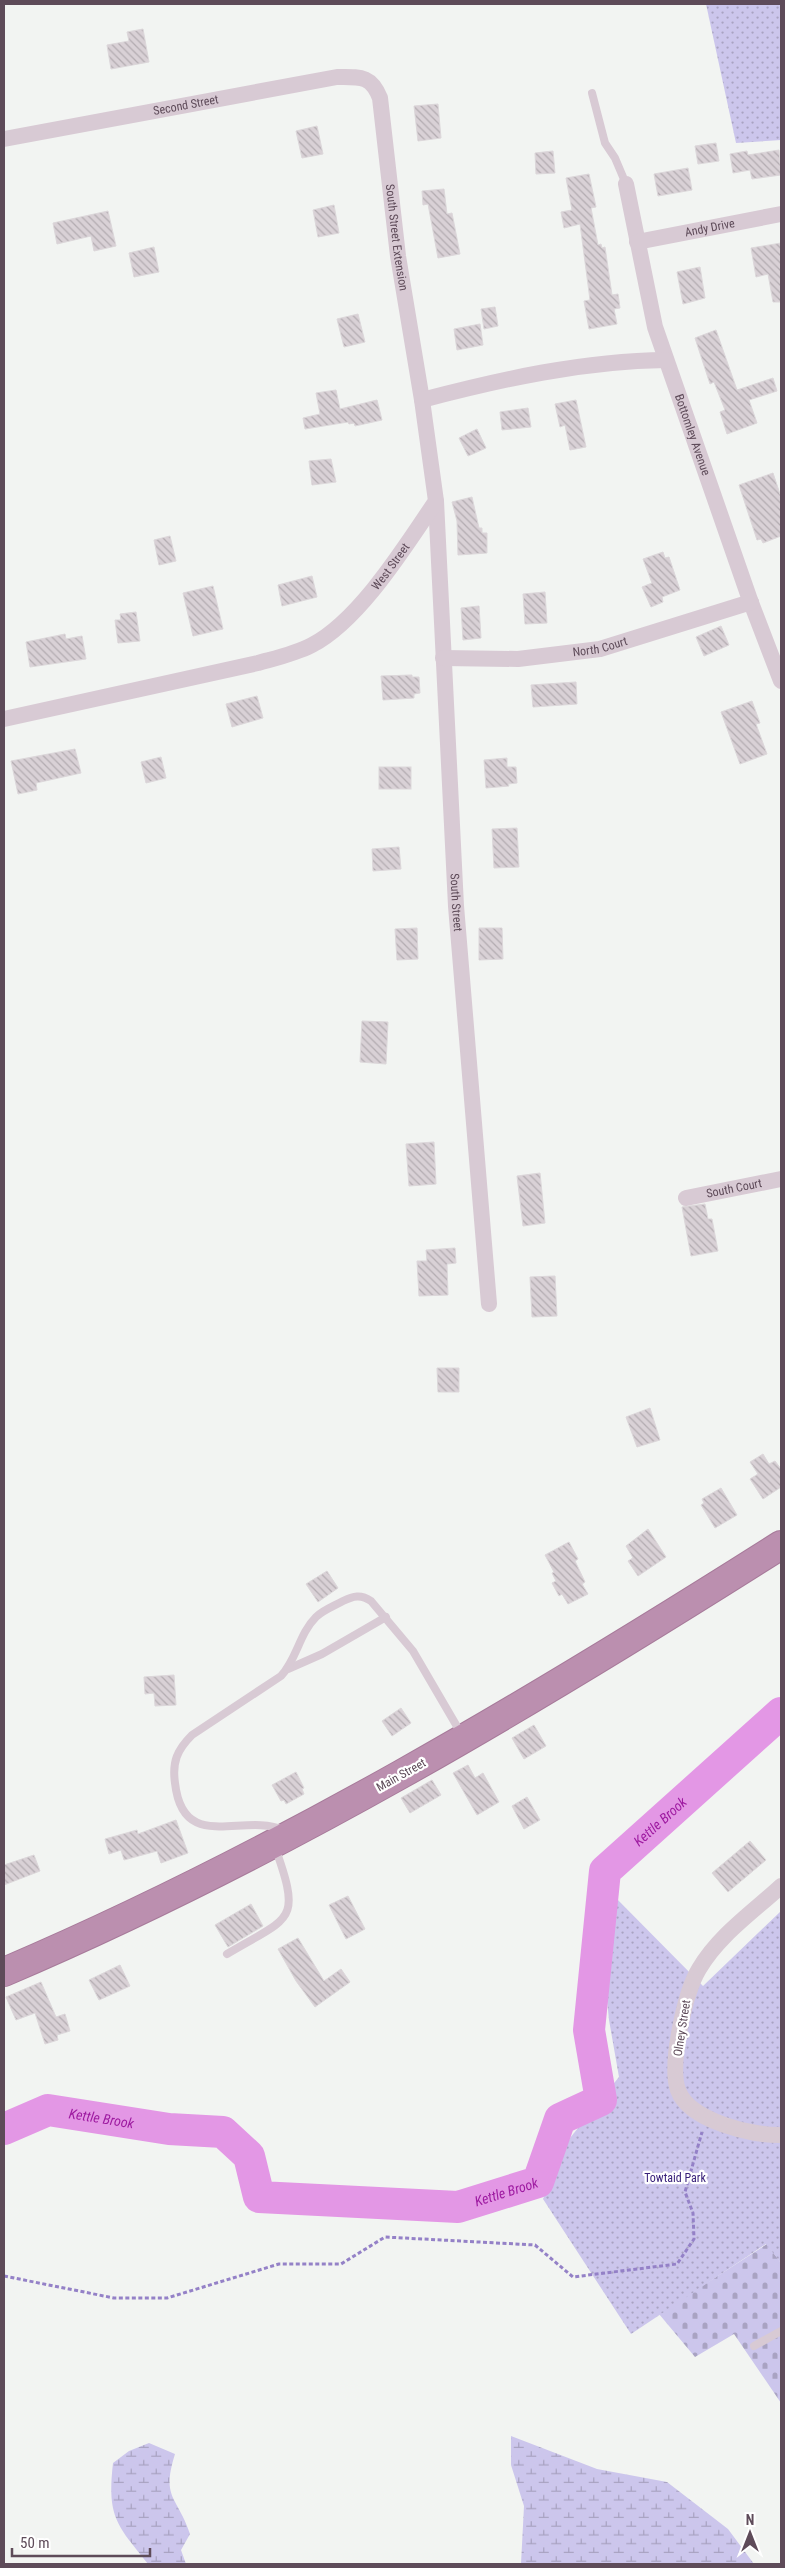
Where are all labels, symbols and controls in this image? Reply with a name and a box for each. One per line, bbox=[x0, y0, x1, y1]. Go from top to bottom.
street label: Second Street bbox=[152, 92, 220, 118]
street label: South Street Extension bbox=[383, 183, 411, 292]
street label: Andy Drive bbox=[684, 216, 736, 240]
street label: Bottomley Avenue bbox=[672, 392, 713, 478]
street label: West Street bbox=[369, 540, 413, 593]
street label: North Court bbox=[572, 634, 629, 659]
street label: South Street bbox=[447, 873, 465, 933]
street label: South Court bbox=[705, 1176, 763, 1201]
street label: Main Street bbox=[374, 1756, 429, 1794]
water label: Kettle Brook bbox=[630, 1793, 691, 1849]
street label: Olney Street bbox=[671, 1998, 693, 2057]
water label: Kettle Brook bbox=[68, 2105, 136, 2132]
park label: Towtaid Park bbox=[644, 2171, 706, 2185]
water label: Kettle Brook bbox=[473, 2174, 541, 2209]
north arrow bbox=[725, 2508, 775, 2558]
text: N bbox=[746, 2512, 754, 2528]
scale bar bbox=[12, 2526, 150, 2558]
text: 50 m bbox=[20, 2534, 50, 2552]

